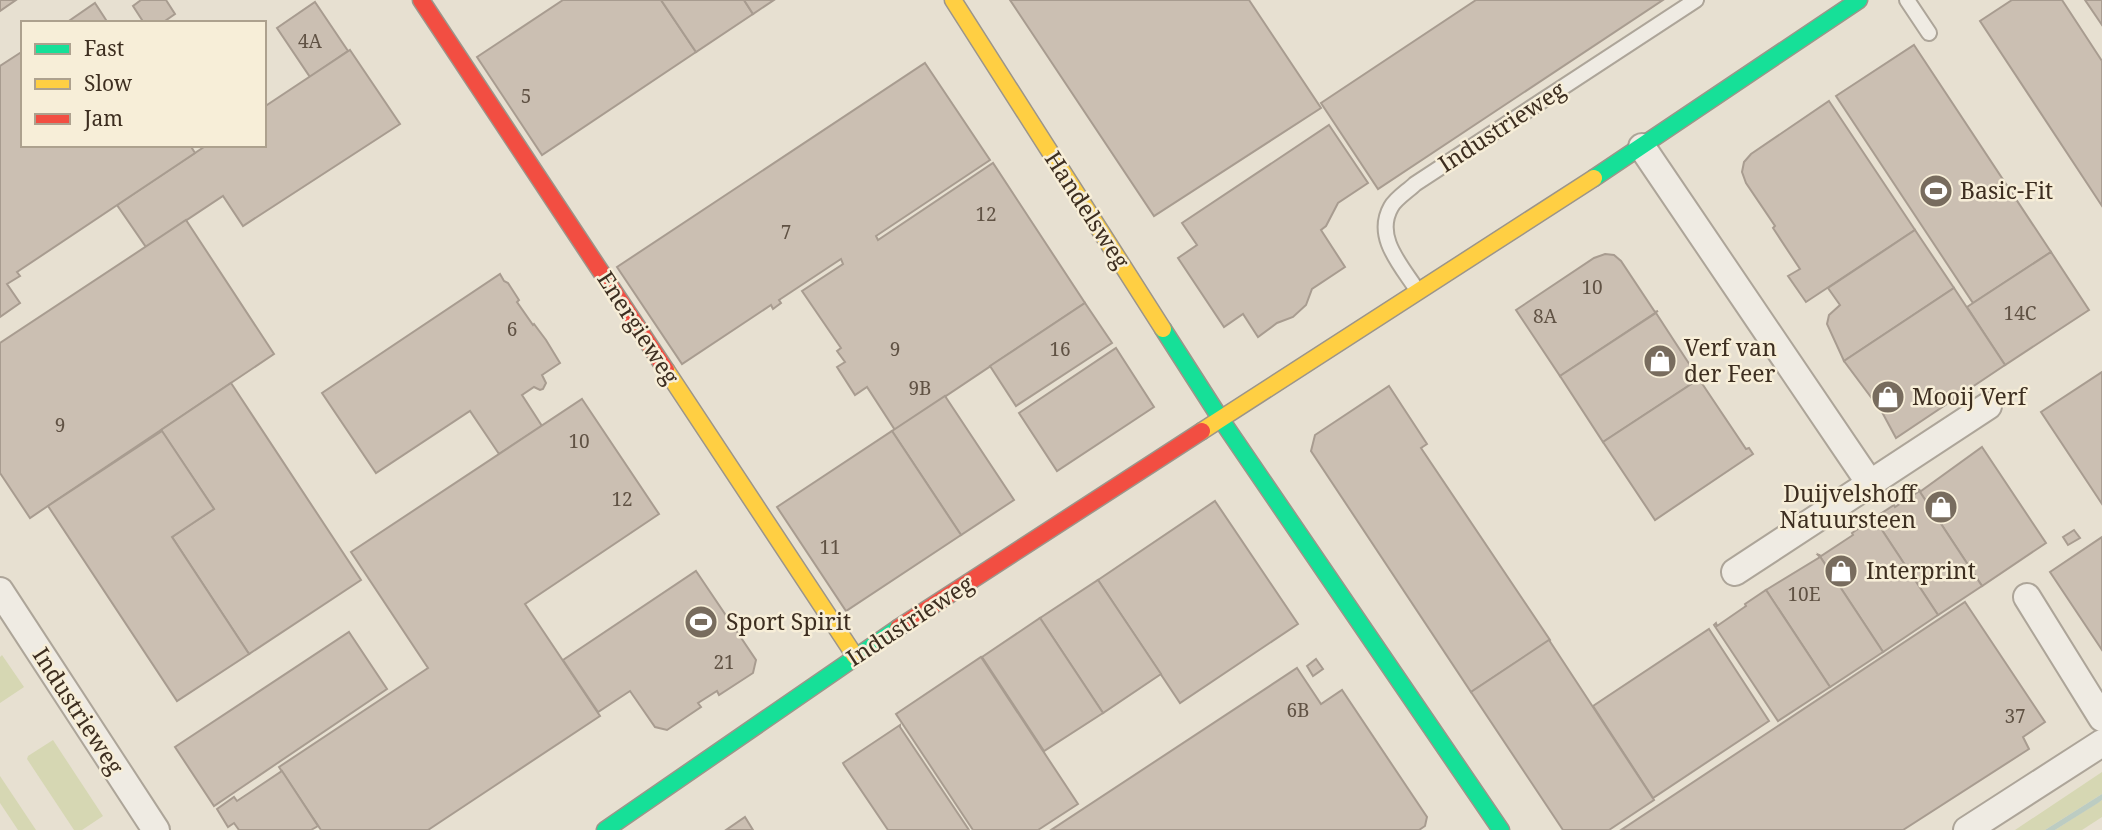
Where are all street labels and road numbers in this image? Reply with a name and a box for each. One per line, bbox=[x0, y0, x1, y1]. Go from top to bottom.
street label: Industrieweg bbox=[1432, 73, 1572, 179]
street label: Handelsweg bbox=[1038, 144, 1138, 275]
street label: Energieweg bbox=[590, 265, 688, 391]
street label: Industrieweg bbox=[840, 567, 980, 673]
street label: Industrieweg bbox=[26, 641, 132, 781]

